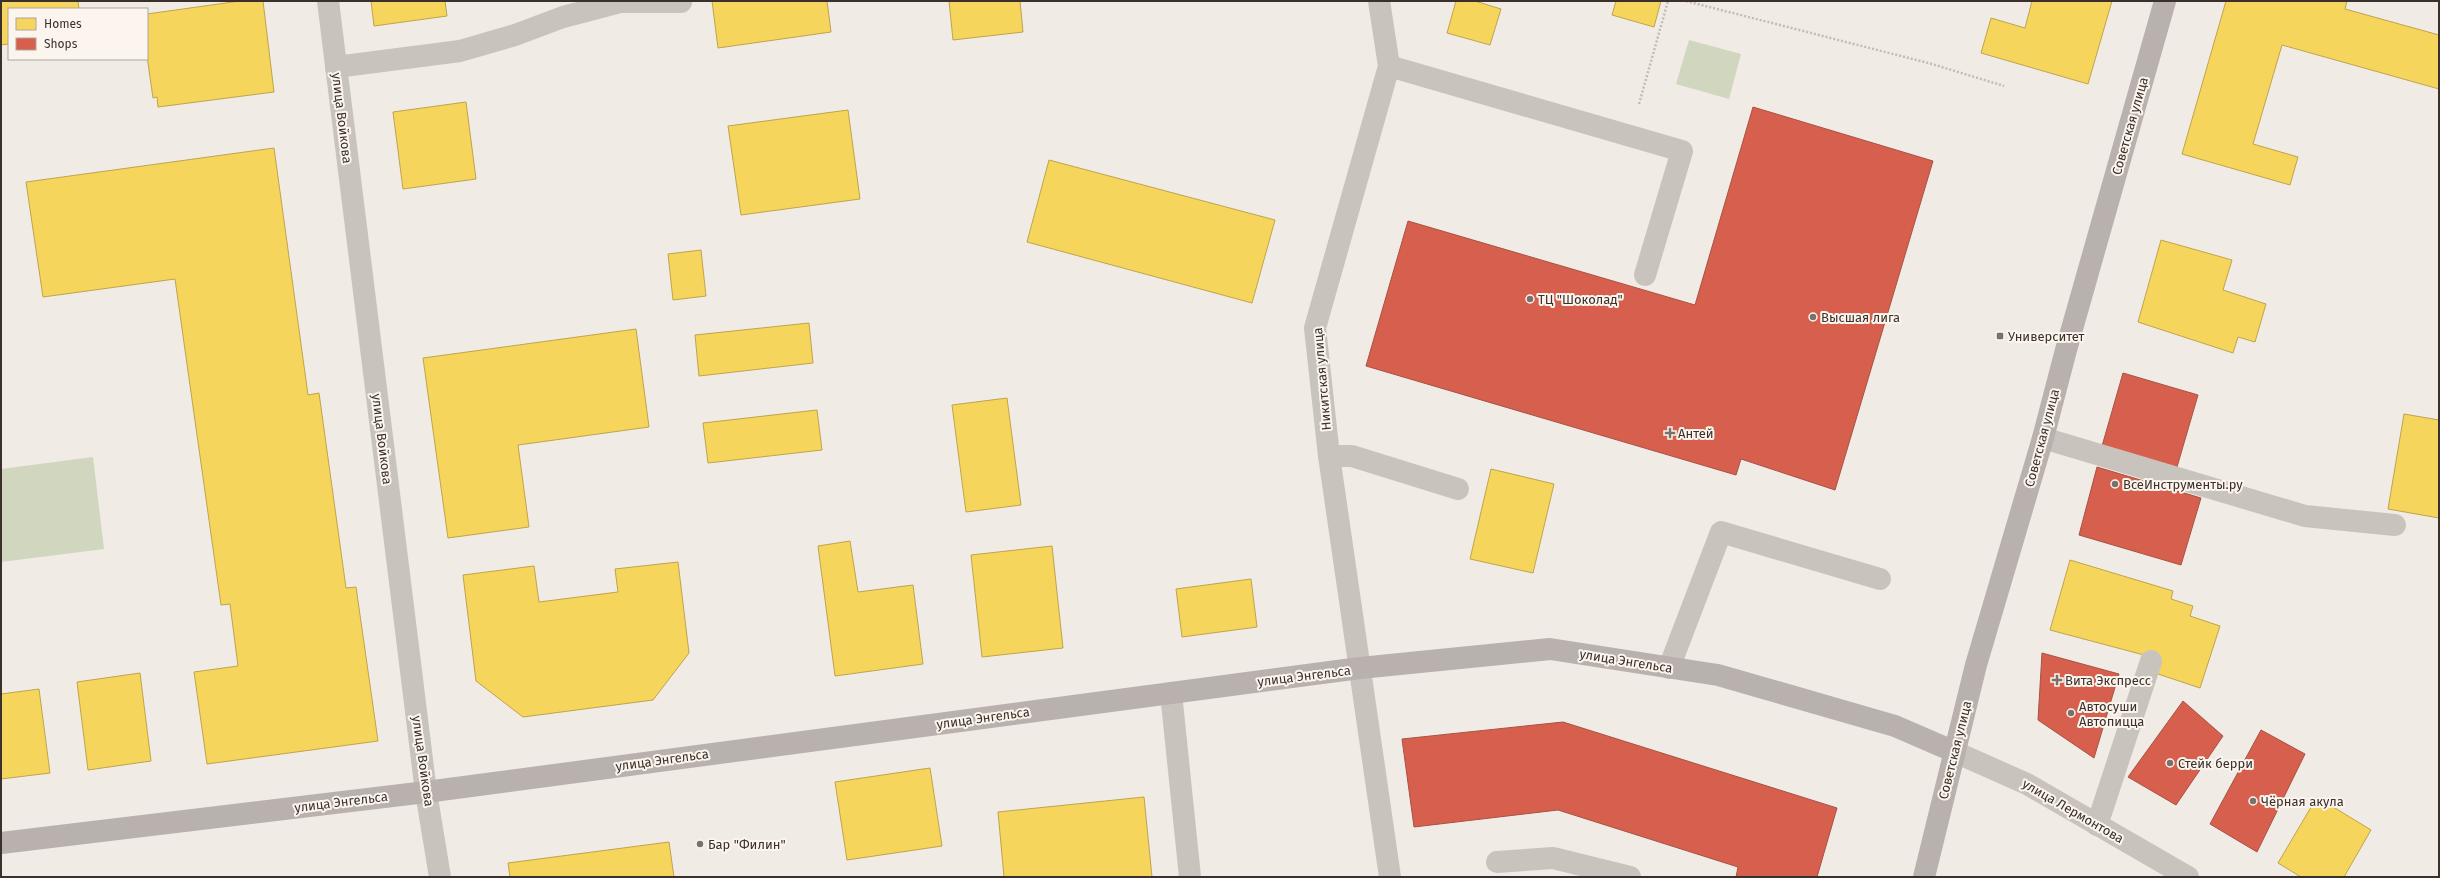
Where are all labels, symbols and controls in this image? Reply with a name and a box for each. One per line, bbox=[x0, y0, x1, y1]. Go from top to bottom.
legend bbox=[8, 8, 148, 60]
text: Homes bbox=[44, 17, 82, 31]
text: Shops bbox=[44, 37, 78, 51]
street label: улица Войкова bbox=[329, 72, 355, 164]
street label: Советская улица bbox=[2109, 75, 2151, 177]
place label: ТЦ "Шоколад" bbox=[1538, 292, 1623, 307]
marker: ТЦ "Шоколад" bbox=[1525, 294, 1535, 304]
place label: Высшая лига bbox=[1821, 310, 1900, 325]
marker: Высшая лига bbox=[1808, 312, 1818, 322]
street label: Никитская улица bbox=[1310, 327, 1334, 431]
place label: Университет bbox=[2008, 329, 2085, 344]
marker: Университет bbox=[1995, 331, 2005, 341]
street label: Советская улица bbox=[2022, 387, 2062, 489]
street label: улица Войкова bbox=[369, 393, 395, 485]
place label: Антей bbox=[1678, 426, 1714, 441]
marker: Антей bbox=[1665, 428, 1675, 438]
place label: ВсеИнструменты.ру bbox=[2123, 477, 2243, 492]
marker: ВсеИнструменты.ру bbox=[2110, 479, 2120, 489]
street label: улица Энгельса bbox=[1578, 646, 1674, 676]
street label: улица Энгельса bbox=[1256, 663, 1352, 689]
place label: Вита Экспресс bbox=[2065, 673, 2151, 688]
marker: Вита Экспресс bbox=[2052, 675, 2062, 685]
street label: Советская улица bbox=[1936, 699, 1974, 801]
place label: Автосуши Автопицца bbox=[2079, 699, 2144, 729]
street label: улица Энгельса bbox=[935, 704, 1031, 732]
marker: Автосуши Автопицца bbox=[2066, 708, 2076, 718]
street label: улица Войкова bbox=[409, 715, 437, 807]
street label: улица Энгельса bbox=[614, 746, 710, 774]
place label: Стейк берри bbox=[2178, 756, 2253, 771]
marker: Стейк берри bbox=[2165, 758, 2175, 768]
street label: улица Лермонтова bbox=[2020, 776, 2126, 846]
street label: улица Энгельса bbox=[293, 789, 389, 815]
place label: Чёрная акула bbox=[2261, 794, 2344, 809]
marker: Чёрная акула bbox=[2248, 796, 2258, 806]
place label: Бар "Филин" bbox=[708, 837, 786, 852]
marker: Бар "Филин" bbox=[695, 839, 705, 849]

